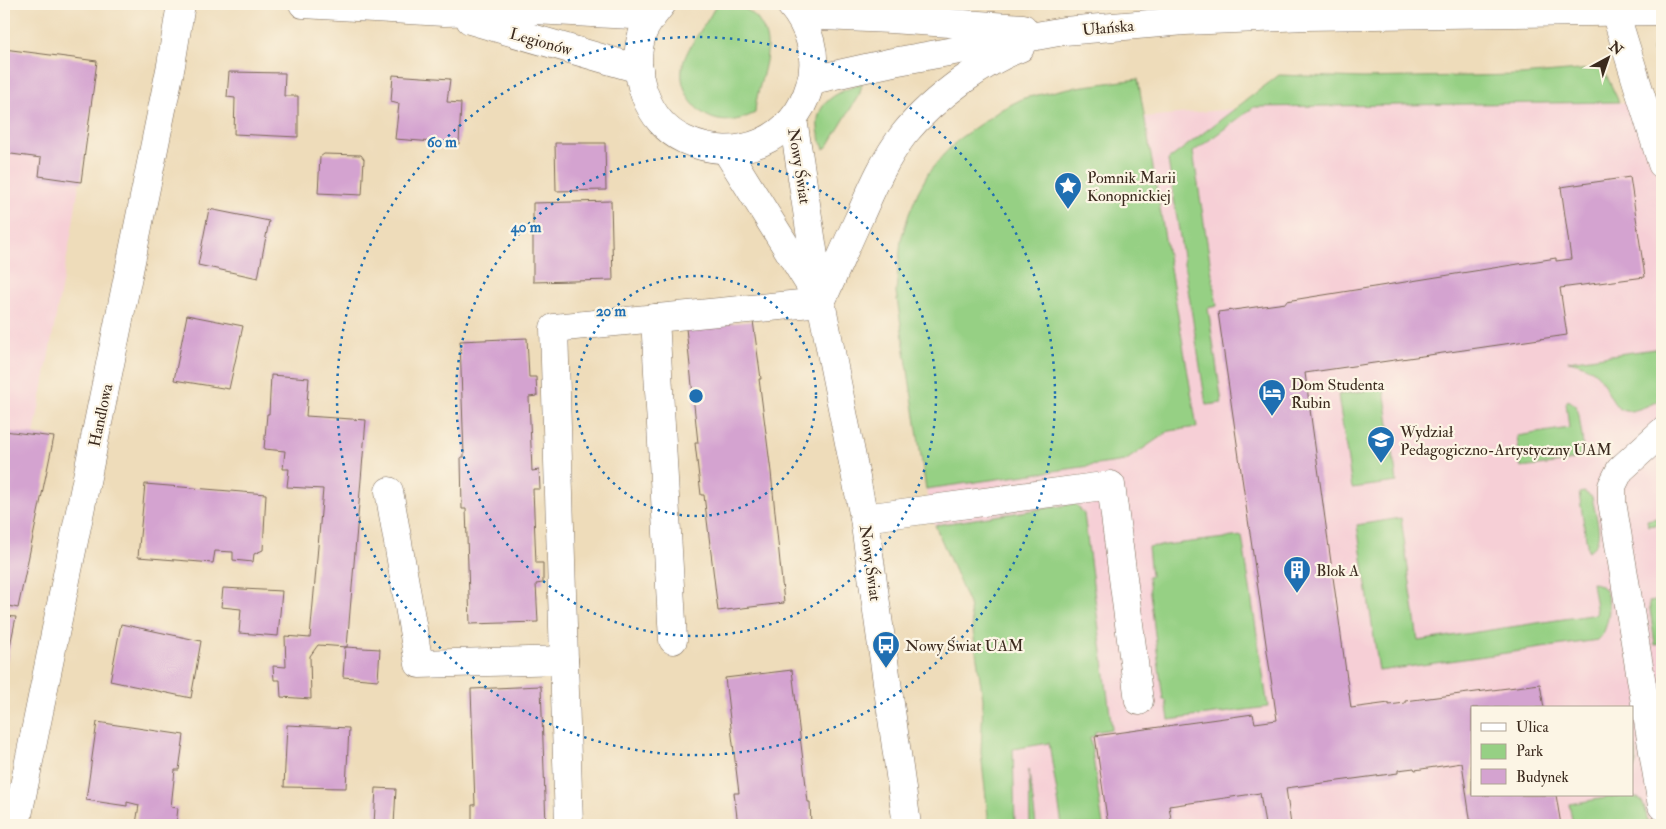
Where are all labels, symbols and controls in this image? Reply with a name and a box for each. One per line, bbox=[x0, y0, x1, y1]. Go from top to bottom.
street label: Ułańska bbox=[1081, 16, 1135, 40]
street label: Legionów bbox=[507, 24, 575, 61]
north arrow bbox=[1584, 32, 1634, 82]
text: N bbox=[1605, 37, 1627, 59]
street label: Nowy Świat bbox=[783, 127, 815, 205]
text: 60 m bbox=[427, 133, 457, 152]
place label: Pomnik Marii Konopnickiej bbox=[1087, 168, 1176, 207]
place icon: Pomnik Marii Konopnickiej bbox=[1053, 171, 1083, 210]
text: 40 m bbox=[510, 218, 542, 237]
text: 20 m bbox=[596, 302, 626, 321]
place label: Dom Studenta Rubin bbox=[1291, 375, 1385, 413]
hotel icon: Dom Studenta Rubin bbox=[1257, 378, 1287, 417]
street label: Handlowa bbox=[85, 382, 117, 448]
centre of rings bbox=[687, 387, 705, 405]
place label: Wydział Pedagogiczno-Artystyczny UAM bbox=[1399, 422, 1612, 460]
school or university icon: Wydział Pedagogiczno-Artystyczny UAM bbox=[1366, 425, 1396, 464]
street label: Nowy Świat bbox=[855, 524, 885, 602]
building icon: Blok A bbox=[1282, 555, 1312, 594]
place label: Blok A bbox=[1316, 561, 1359, 581]
bus stop icon: Nowy Świat UAM bbox=[871, 630, 901, 669]
place label: Nowy Świat UAM bbox=[905, 636, 1023, 656]
legend bbox=[1471, 706, 1634, 796]
text: Ulica bbox=[1516, 718, 1549, 737]
text: Park bbox=[1516, 742, 1543, 761]
text: Budynek bbox=[1516, 768, 1569, 787]

